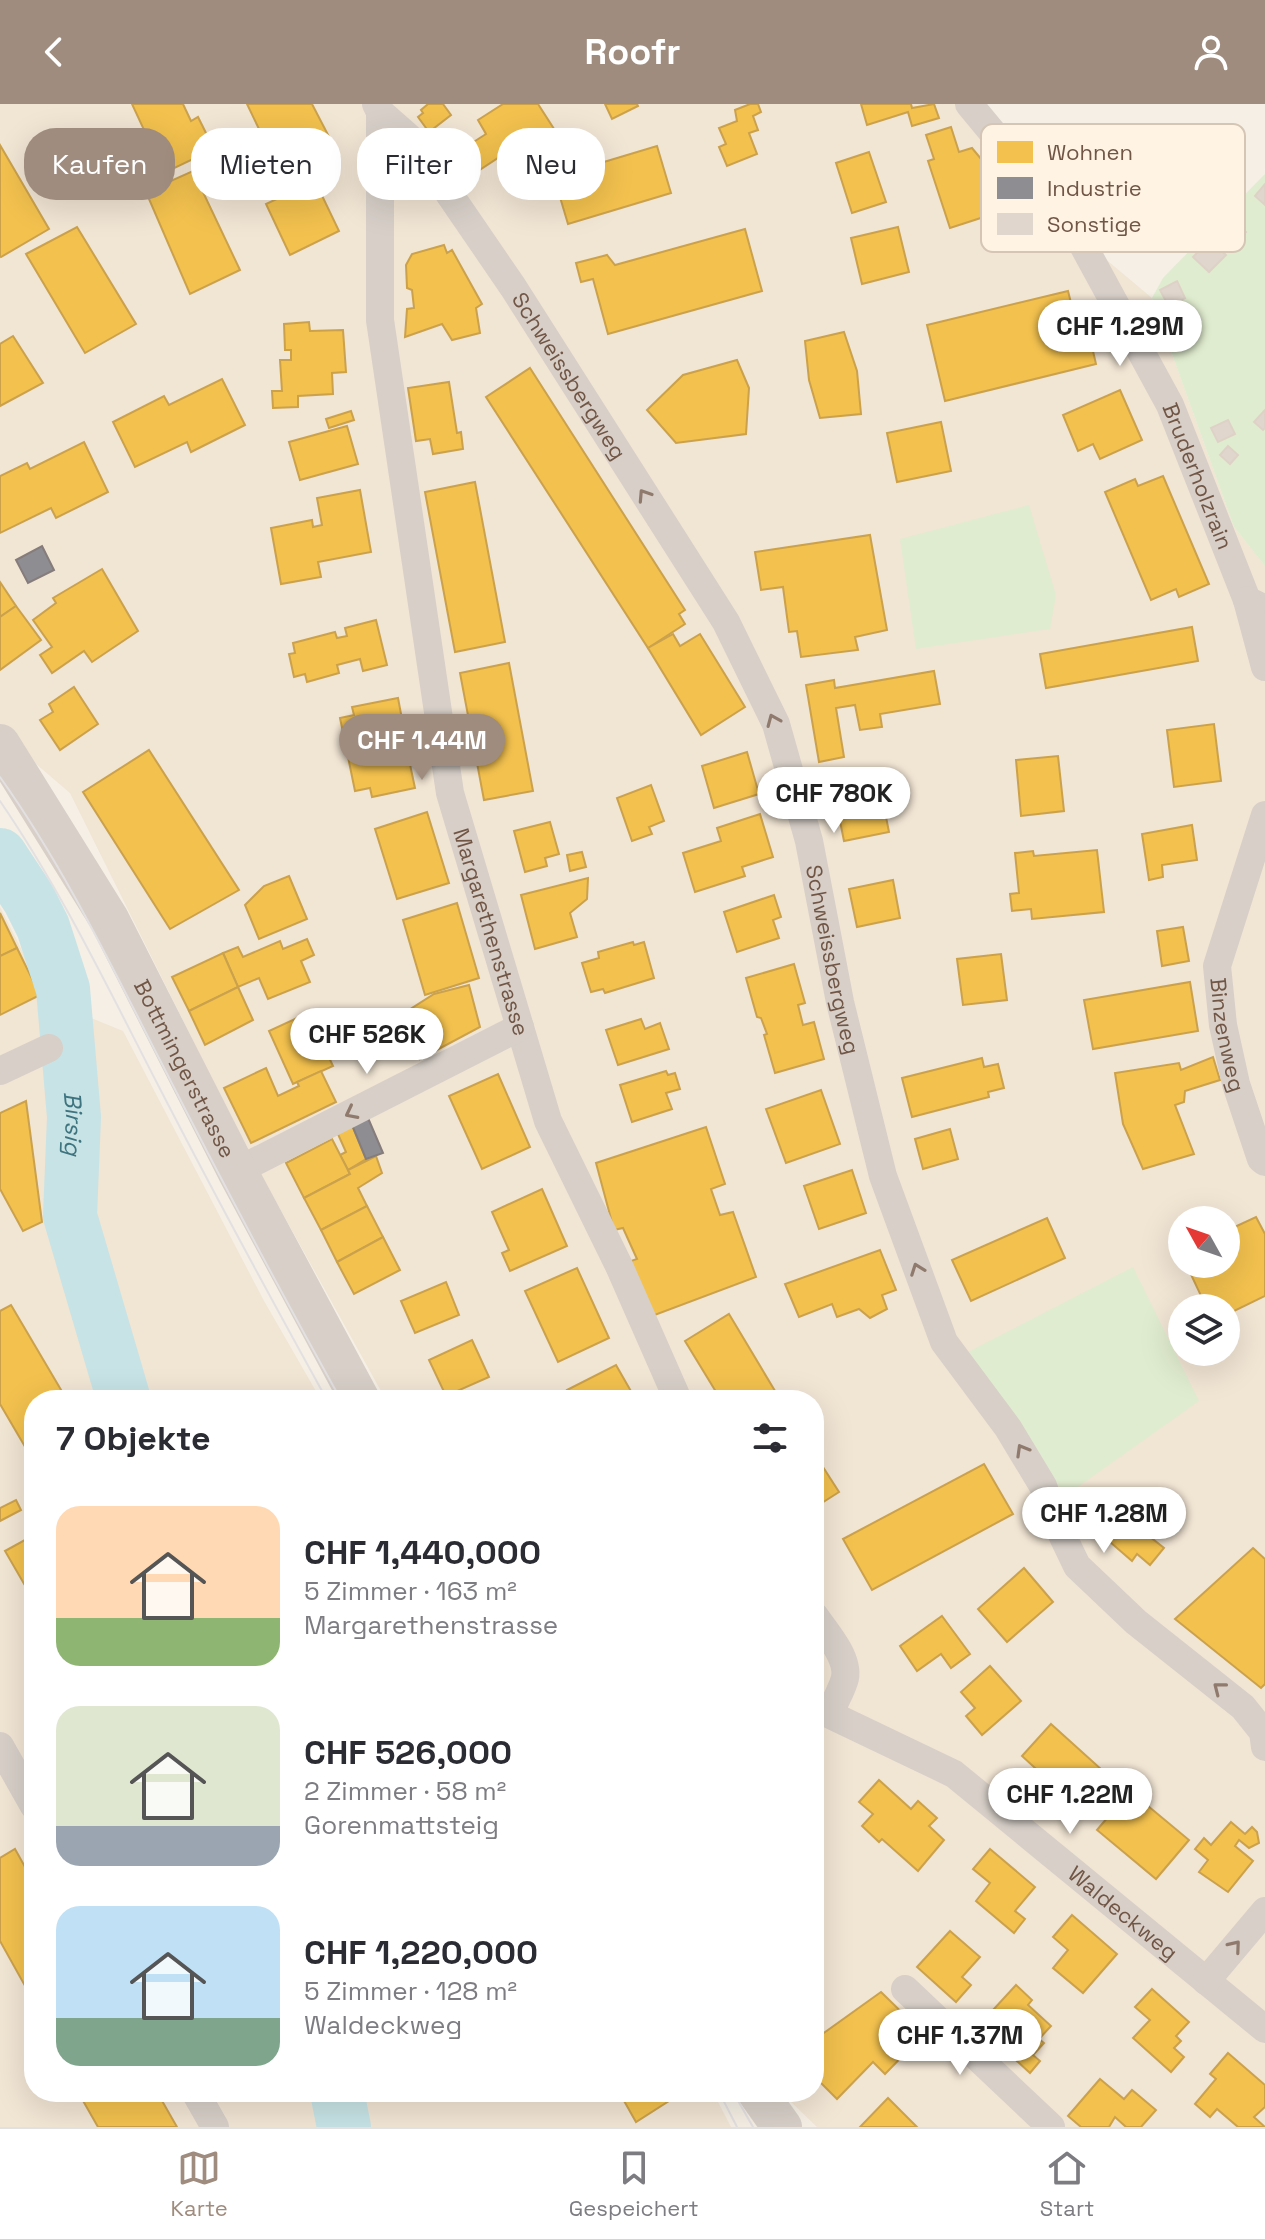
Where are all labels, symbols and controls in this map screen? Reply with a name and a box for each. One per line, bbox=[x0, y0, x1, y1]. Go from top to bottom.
text: Roofr bbox=[584, 29, 681, 75]
icon: back bbox=[32, 30, 76, 74]
icon: person bbox=[1189, 30, 1233, 74]
legend bbox=[981, 124, 1245, 252]
chip: Kaufen bbox=[24, 128, 175, 200]
chip: Mieten bbox=[191, 128, 341, 200]
chip: Filter bbox=[357, 128, 481, 200]
chip: Neu bbox=[497, 128, 605, 200]
text: Wohnen bbox=[1047, 138, 1133, 166]
text: Industrie bbox=[1047, 174, 1142, 202]
text: Sonstige bbox=[1047, 210, 1142, 238]
street label: Schweissbergweg bbox=[506, 287, 633, 465]
pin: CHF 1.29M bbox=[1028, 300, 1212, 368]
text: CHF 1.29M bbox=[1056, 309, 1184, 343]
street label: Bruderholzrain bbox=[1157, 399, 1240, 553]
one-way arrow bbox=[639, 489, 654, 504]
pin: CHF 1.44M bbox=[330, 714, 514, 782]
one-way arrow bbox=[766, 714, 783, 728]
text: CHF 1.44M bbox=[357, 723, 487, 757]
pin: CHF 780K bbox=[751, 767, 917, 835]
text: CHF 780K bbox=[775, 776, 893, 810]
street label: Margarethenstrasse bbox=[447, 825, 536, 1039]
street label: Schweissbergweg bbox=[800, 862, 866, 1057]
street label: Bottmingerstrasse bbox=[128, 975, 242, 1163]
street label: Binzenweg bbox=[1204, 976, 1252, 1096]
pin: CHF 526K bbox=[284, 1008, 450, 1076]
text: CHF 526K bbox=[308, 1017, 426, 1051]
water label: Birsig bbox=[57, 1090, 90, 1158]
one-way arrow bbox=[344, 1103, 359, 1119]
north arrow bbox=[1168, 1206, 1240, 1278]
map controls bbox=[1168, 1206, 1240, 1366]
one-way arrow bbox=[910, 1263, 927, 1277]
button: layers bbox=[1168, 1294, 1240, 1366]
icon: filters bbox=[748, 1416, 792, 1460]
text: 7 Objekte bbox=[56, 1417, 211, 1460]
one-way arrow bbox=[1016, 1444, 1031, 1459]
pin: CHF 1.28M bbox=[1012, 1487, 1196, 1555]
text: CHF 1.28M bbox=[1040, 1496, 1168, 1530]
text: CHF 1,440,000 bbox=[304, 1531, 541, 1574]
icon: home bbox=[120, 1538, 216, 1634]
text: 5 Zimmer · 163 m² bbox=[304, 1574, 517, 1608]
text: Margarethenstrasse bbox=[304, 1608, 558, 1642]
one-way arrow bbox=[1214, 1683, 1228, 1698]
text: CHF 526,000 bbox=[304, 1731, 512, 1774]
icon: home bbox=[120, 1738, 216, 1834]
pin: CHF 1.22M bbox=[978, 1768, 1162, 1836]
text: 2 Zimmer · 58 m² bbox=[304, 1774, 506, 1808]
text: CHF 1.22M bbox=[1006, 1777, 1134, 1811]
text: Gorenmattsteig bbox=[304, 1808, 499, 1842]
street label: Waldeckweg bbox=[1063, 1859, 1184, 1966]
text: CHF 1,220,000 bbox=[304, 1931, 538, 1974]
icon: home bbox=[120, 1938, 216, 2034]
one-way arrow bbox=[1225, 1941, 1240, 1955]
text: 5 Zimmer · 128 m² bbox=[304, 1974, 517, 2008]
text: Waldeckweg bbox=[304, 2008, 462, 2042]
pin: CHF 1.37M bbox=[868, 2009, 1052, 2077]
text: CHF 1.37M bbox=[897, 2018, 1023, 2052]
tab: Karte bbox=[171, 2146, 228, 2222]
tab: Gespeichert bbox=[569, 2146, 699, 2222]
tab: Start bbox=[1040, 2146, 1094, 2222]

